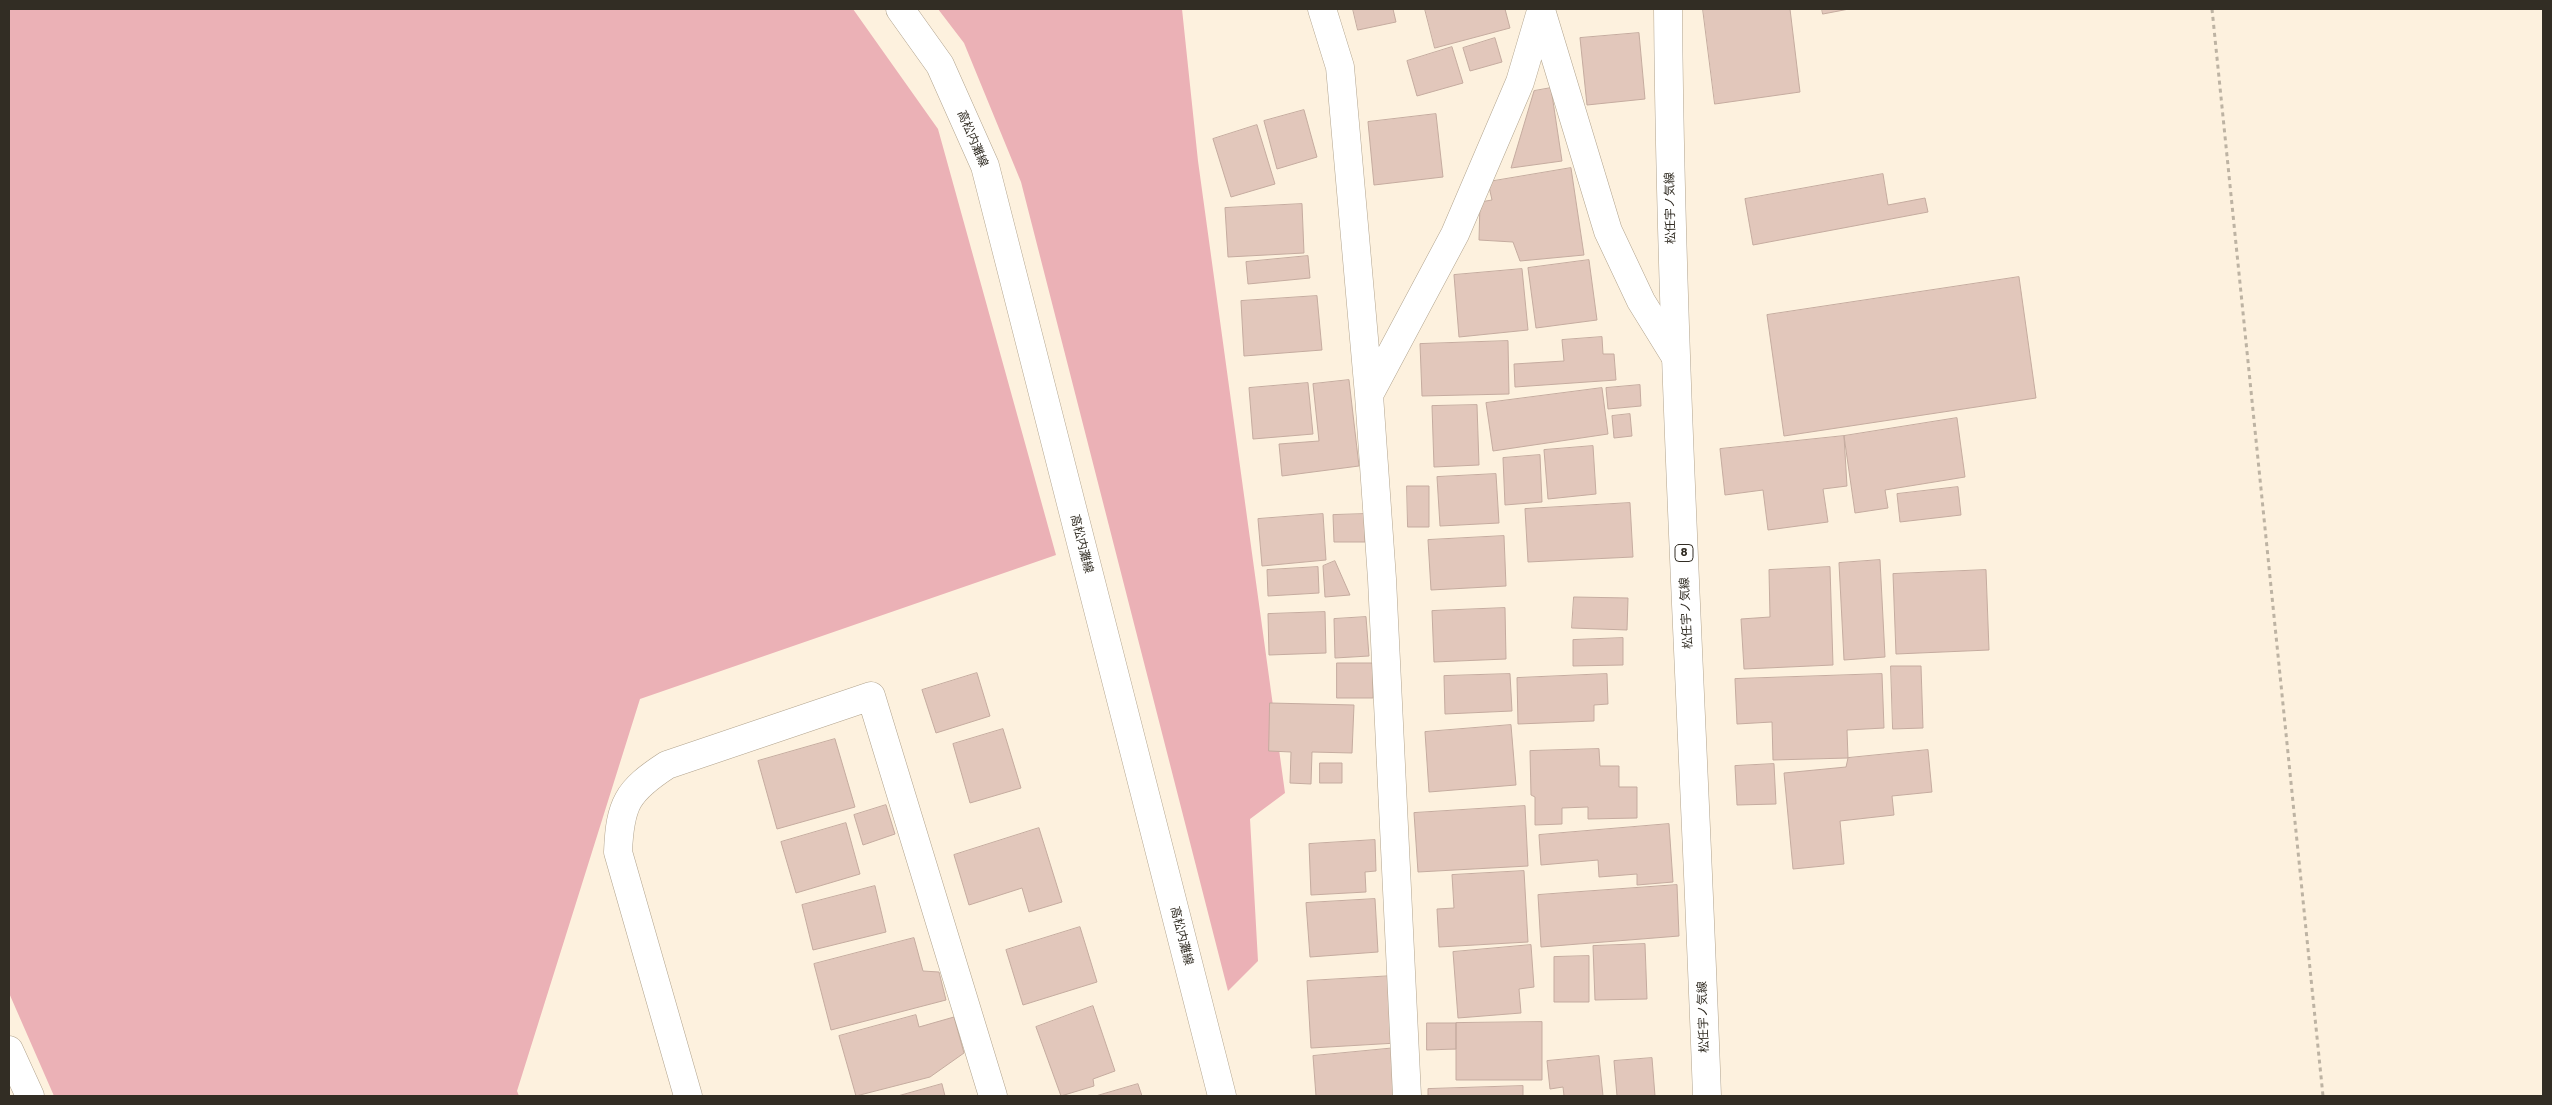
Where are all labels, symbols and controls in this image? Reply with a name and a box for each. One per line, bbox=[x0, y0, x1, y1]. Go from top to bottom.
street label: 高松内灘線 bbox=[954, 109, 990, 169]
street label: 松任宇ノ気線 bbox=[1663, 172, 1679, 244]
street label: 高松内灘線 bbox=[1067, 513, 1095, 575]
road number: 8 bbox=[1675, 544, 1693, 562]
street label: 松任宇ノ気線 bbox=[1678, 577, 1696, 649]
street label: 高松内灘線 bbox=[1167, 905, 1195, 967]
street label: 松任宇ノ気線 bbox=[1696, 981, 1712, 1053]

